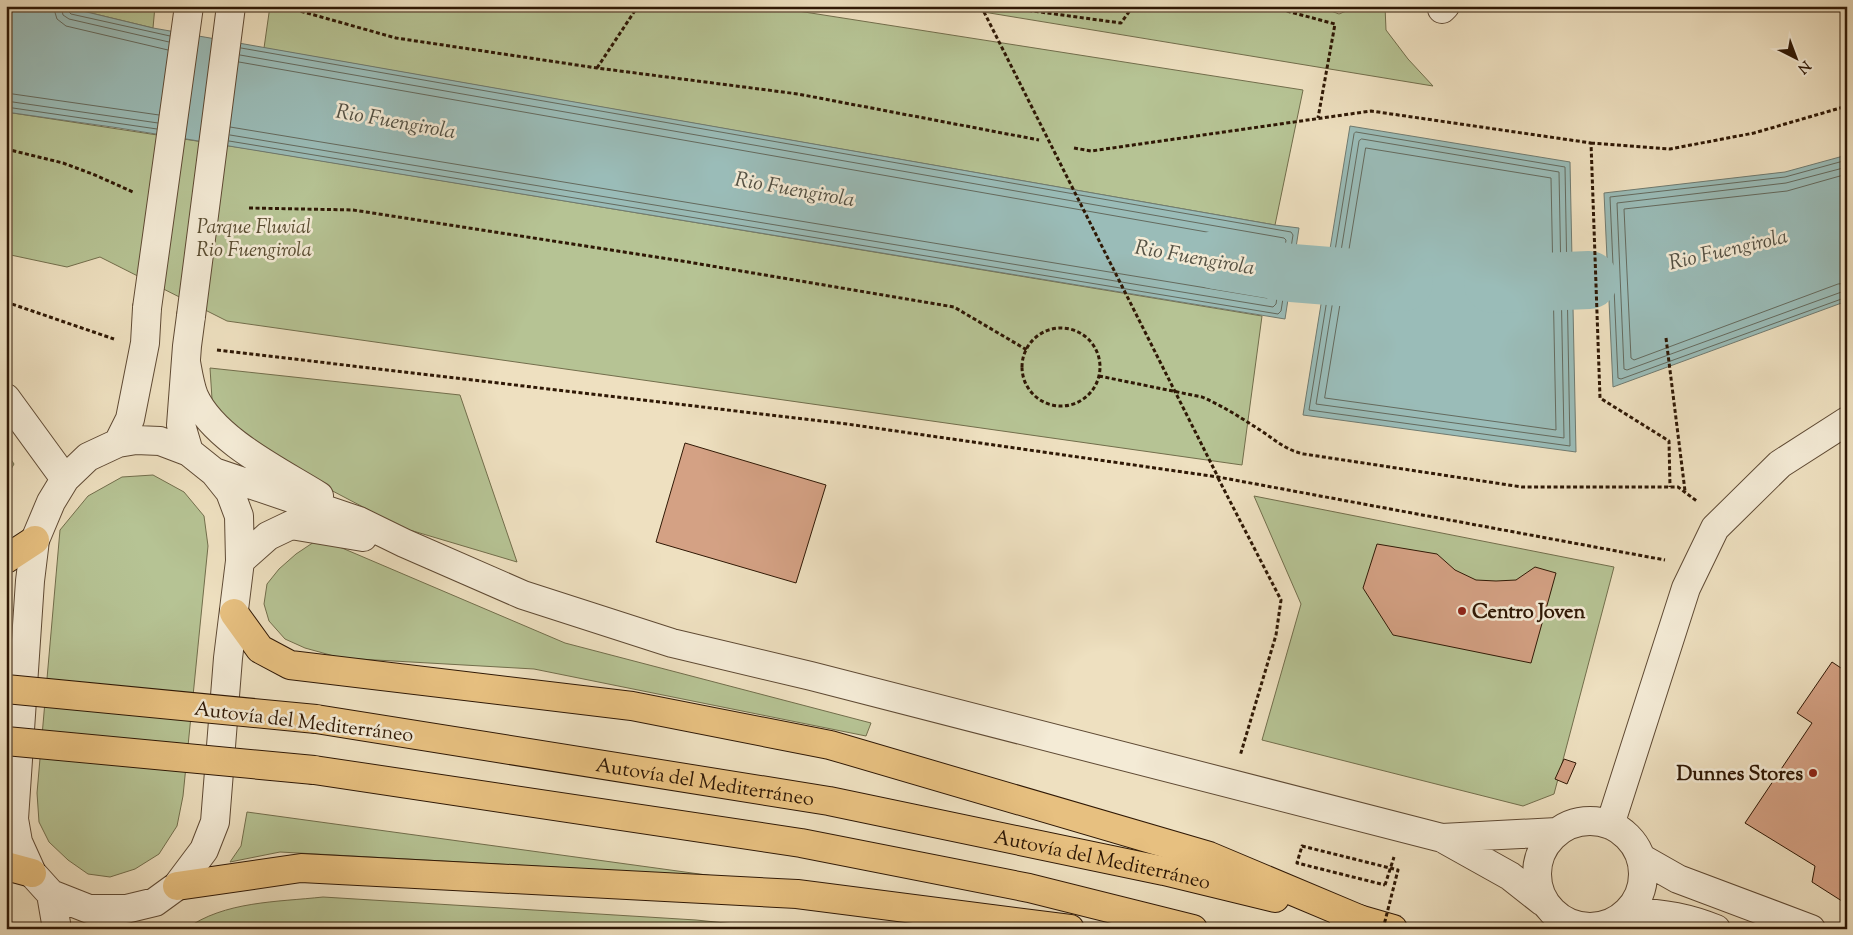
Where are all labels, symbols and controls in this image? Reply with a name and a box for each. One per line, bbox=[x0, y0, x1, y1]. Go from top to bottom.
north arrow bbox=[1770, 32, 1820, 82]
text: N bbox=[1793, 55, 1814, 77]
water label: Rio Fuengirola bbox=[333, 98, 458, 148]
water label: Rio Fuengirola bbox=[732, 166, 857, 216]
park label: Parque Fluvial Rio Fuengirola bbox=[196, 214, 312, 266]
water label: Rio Fuengirola bbox=[1666, 223, 1791, 279]
water label: Rio Fuengirola bbox=[1132, 234, 1257, 284]
place label: Centro Joven bbox=[1472, 599, 1585, 628]
marker: Centro Joven bbox=[1456, 605, 1468, 617]
street label: Autovía del Mediterráneo bbox=[192, 696, 415, 751]
street label: Autovía del Mediterráneo bbox=[593, 752, 816, 815]
place label: Dunnes Stores bbox=[1676, 761, 1803, 790]
marker: Dunnes Stores bbox=[1807, 767, 1819, 779]
street label: Autovía del Mediterráneo bbox=[991, 824, 1213, 899]

